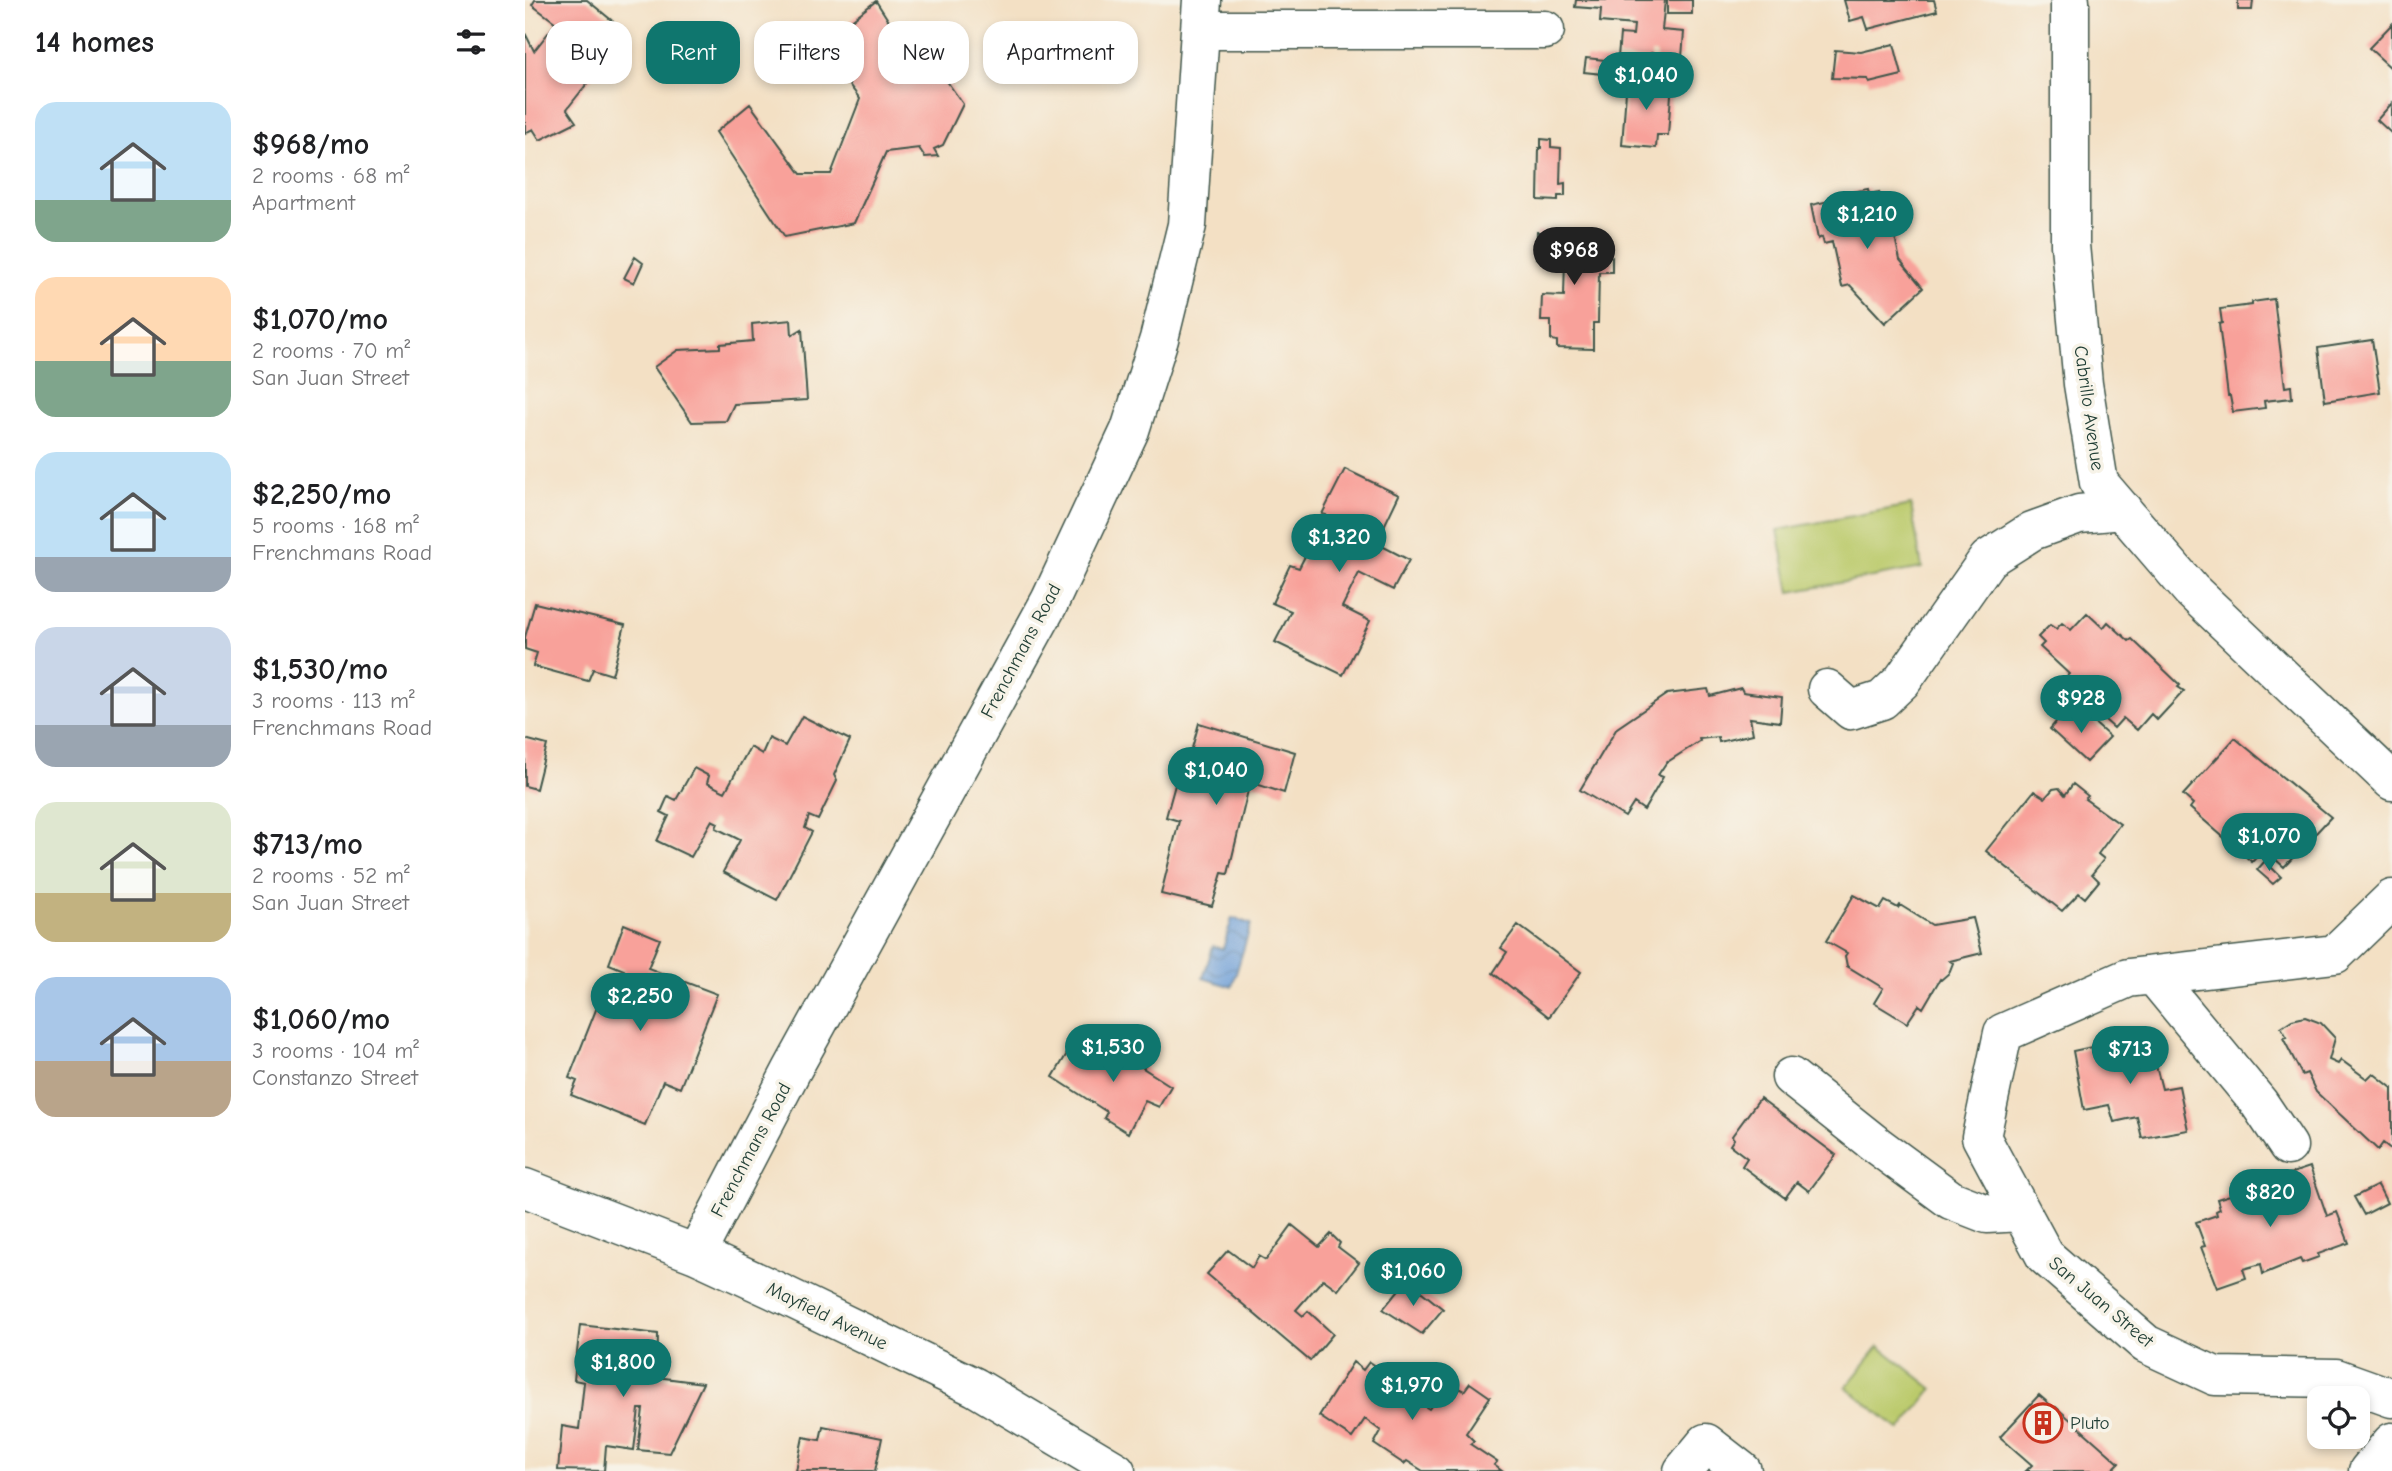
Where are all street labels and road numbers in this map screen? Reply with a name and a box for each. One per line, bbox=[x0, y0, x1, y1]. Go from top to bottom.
street label: Cabrillo Avenue bbox=[2069, 344, 2109, 472]
street label: Frenchmans Road bbox=[976, 580, 1066, 722]
street label: Frenchmans Road bbox=[706, 1079, 796, 1221]
street label: San Juan Street bbox=[2044, 1252, 2158, 1352]
street label: Mayfield Avenue bbox=[763, 1277, 891, 1355]

